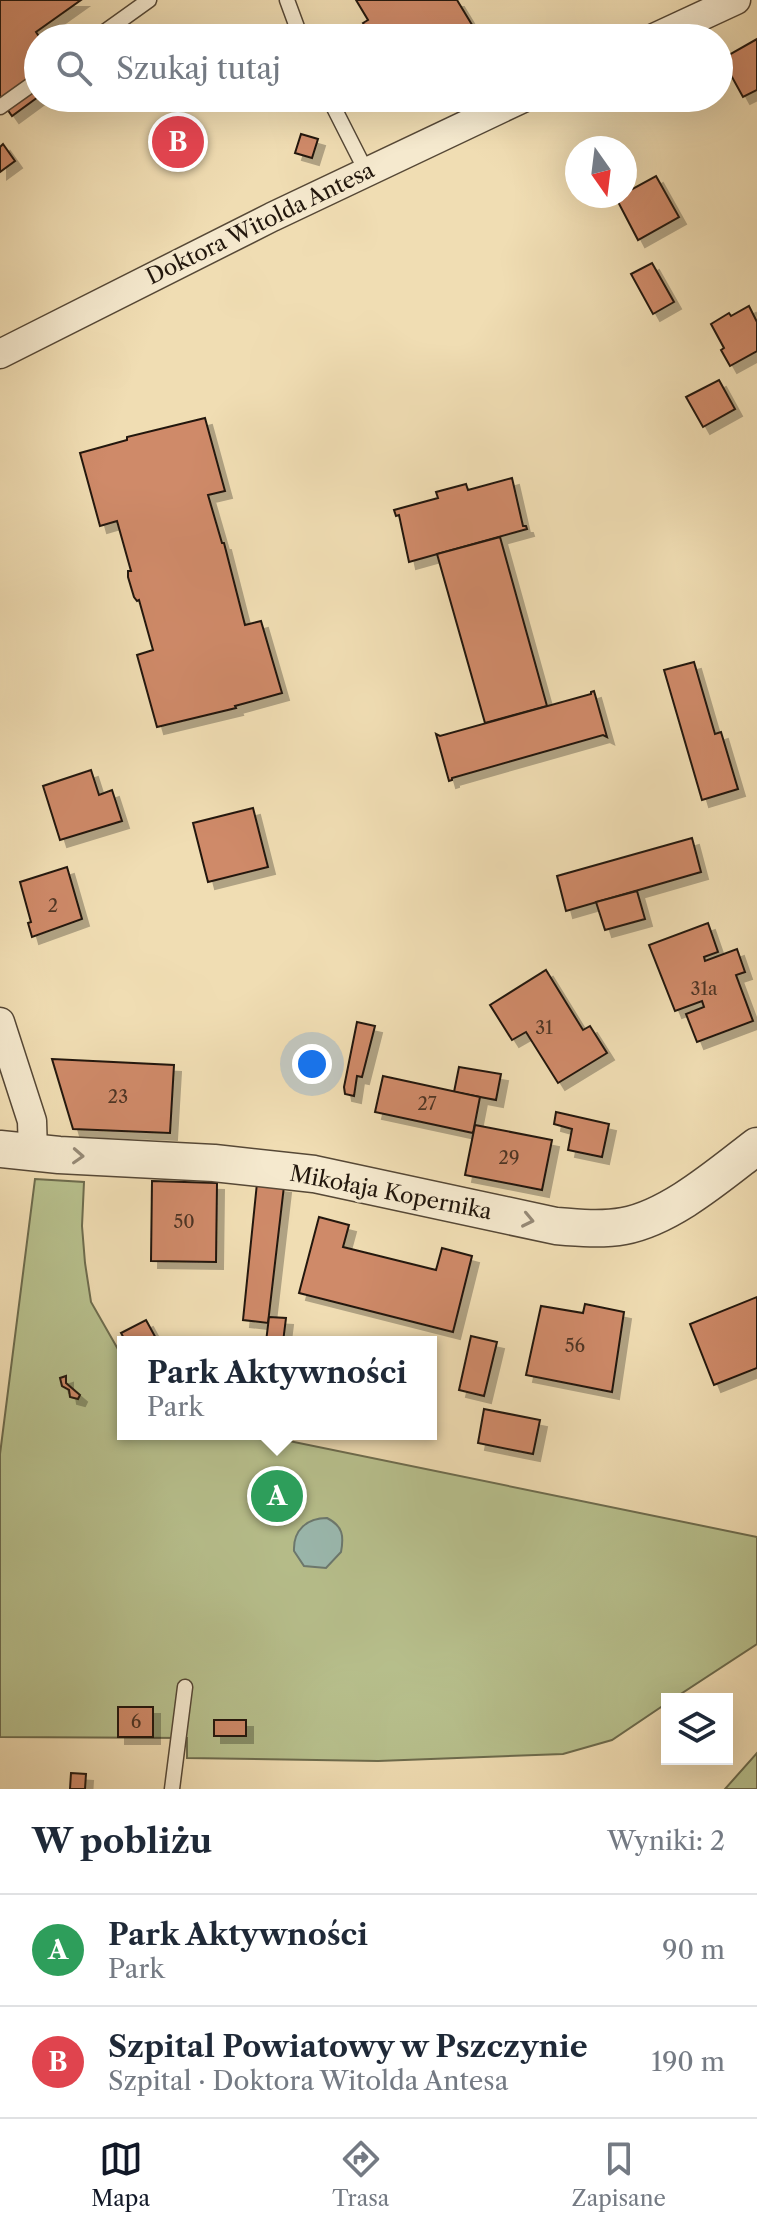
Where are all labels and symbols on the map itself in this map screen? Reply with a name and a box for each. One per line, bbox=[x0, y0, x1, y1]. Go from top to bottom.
pin: B bbox=[152, 112, 204, 172]
north arrow bbox=[565, 136, 637, 208]
street label: Doktora Witolda Antesa bbox=[142, 156, 379, 290]
house number: 2 bbox=[48, 895, 58, 917]
house number: 31a bbox=[691, 978, 718, 1000]
house number: 31 bbox=[535, 1017, 553, 1039]
your location bbox=[292, 1044, 332, 1084]
house number: 23 bbox=[108, 1086, 128, 1108]
house number: 27 bbox=[417, 1093, 437, 1115]
one-way arrow bbox=[72, 1147, 85, 1164]
house number: 29 bbox=[499, 1147, 519, 1169]
street label: Mikołaja Kopernika bbox=[288, 1160, 495, 1225]
house number: 50 bbox=[173, 1211, 195, 1233]
one-way arrow bbox=[521, 1211, 534, 1228]
house number: 56 bbox=[565, 1335, 585, 1357]
pin: A bbox=[251, 1466, 303, 1526]
house number: 6 bbox=[131, 1711, 141, 1733]

